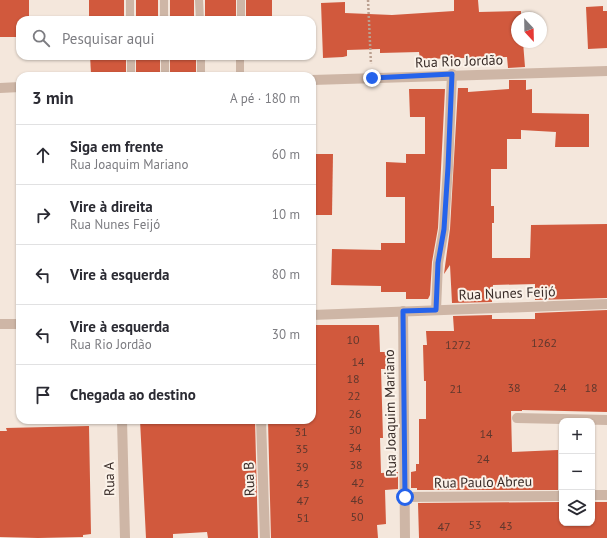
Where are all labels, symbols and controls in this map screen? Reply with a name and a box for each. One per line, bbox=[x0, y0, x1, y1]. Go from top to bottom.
north arrow bbox=[511, 12, 547, 48]
search box bbox=[16, 16, 316, 60]
icon: search bbox=[30, 27, 52, 49]
text: Pesquisar aqui bbox=[62, 29, 154, 48]
street label: Rua Rio Jordão bbox=[415, 50, 503, 72]
route end bbox=[363, 69, 381, 87]
text: 3 min bbox=[32, 87, 73, 109]
text: A pé · 180 m bbox=[230, 90, 300, 107]
text: Siga em frente bbox=[70, 137, 163, 156]
icon: ahead bbox=[32, 144, 54, 166]
text: 60 m bbox=[272, 146, 300, 163]
text: Rua Joaquim Mariano bbox=[70, 156, 188, 173]
text: Vire à direita bbox=[70, 197, 153, 216]
icon: right bbox=[32, 204, 54, 226]
text: 10 m bbox=[272, 206, 300, 223]
text: Rua Nunes Feijó bbox=[70, 216, 160, 233]
icon: left bbox=[32, 264, 54, 286]
text: Vire à esquerda bbox=[70, 265, 169, 284]
text: 80 m bbox=[272, 266, 300, 283]
street label: Rua Nunes Feijó bbox=[458, 282, 556, 304]
text: Vire à esquerda bbox=[70, 317, 169, 336]
icon: left bbox=[32, 324, 54, 346]
text: 30 m bbox=[272, 326, 300, 343]
house number: 10 bbox=[346, 332, 360, 347]
house number: 1262 bbox=[531, 335, 557, 350]
text: Rua Rio Jordão bbox=[70, 336, 152, 353]
house number: 1272 bbox=[445, 337, 471, 352]
street label: Rua Joaquim Mariano bbox=[380, 349, 400, 477]
house number: 14 bbox=[351, 354, 365, 369]
house number: 18 bbox=[346, 371, 360, 386]
house number: 38 bbox=[507, 380, 521, 395]
house number: 24 bbox=[553, 380, 567, 395]
house number: 18 bbox=[584, 380, 598, 395]
house number: 21 bbox=[449, 381, 463, 396]
icon: arrive bbox=[32, 384, 54, 406]
text: Chegada ao destino bbox=[70, 385, 196, 404]
house number: 22 bbox=[347, 388, 361, 403]
house number: 26 bbox=[348, 406, 362, 421]
map controls bbox=[559, 418, 595, 526]
button: + bbox=[559, 418, 595, 454]
house number: 30 bbox=[348, 422, 362, 437]
house number: 31 bbox=[294, 424, 308, 439]
house number: 14 bbox=[479, 426, 493, 441]
house number: 34 bbox=[348, 440, 362, 455]
house number: 35 bbox=[295, 441, 309, 456]
house number: 24 bbox=[476, 451, 490, 466]
button: − bbox=[559, 454, 595, 490]
house number: 38 bbox=[349, 457, 363, 472]
house number: 39 bbox=[295, 459, 309, 474]
street label: Rua A bbox=[100, 461, 118, 496]
street label: Rua B bbox=[239, 461, 259, 497]
street label: Rua Paulo Abreu bbox=[434, 472, 532, 492]
house number: 42 bbox=[351, 475, 365, 490]
house number: 43 bbox=[296, 476, 310, 491]
route start bbox=[396, 488, 414, 506]
button: layers bbox=[559, 490, 595, 526]
house number: 46 bbox=[350, 492, 364, 507]
house number: 47 bbox=[296, 493, 310, 508]
house number: 50 bbox=[350, 509, 364, 524]
house number: 51 bbox=[296, 510, 310, 525]
house number: 53 bbox=[468, 517, 482, 532]
house number: 43 bbox=[499, 518, 513, 533]
house number: 47 bbox=[437, 519, 451, 534]

